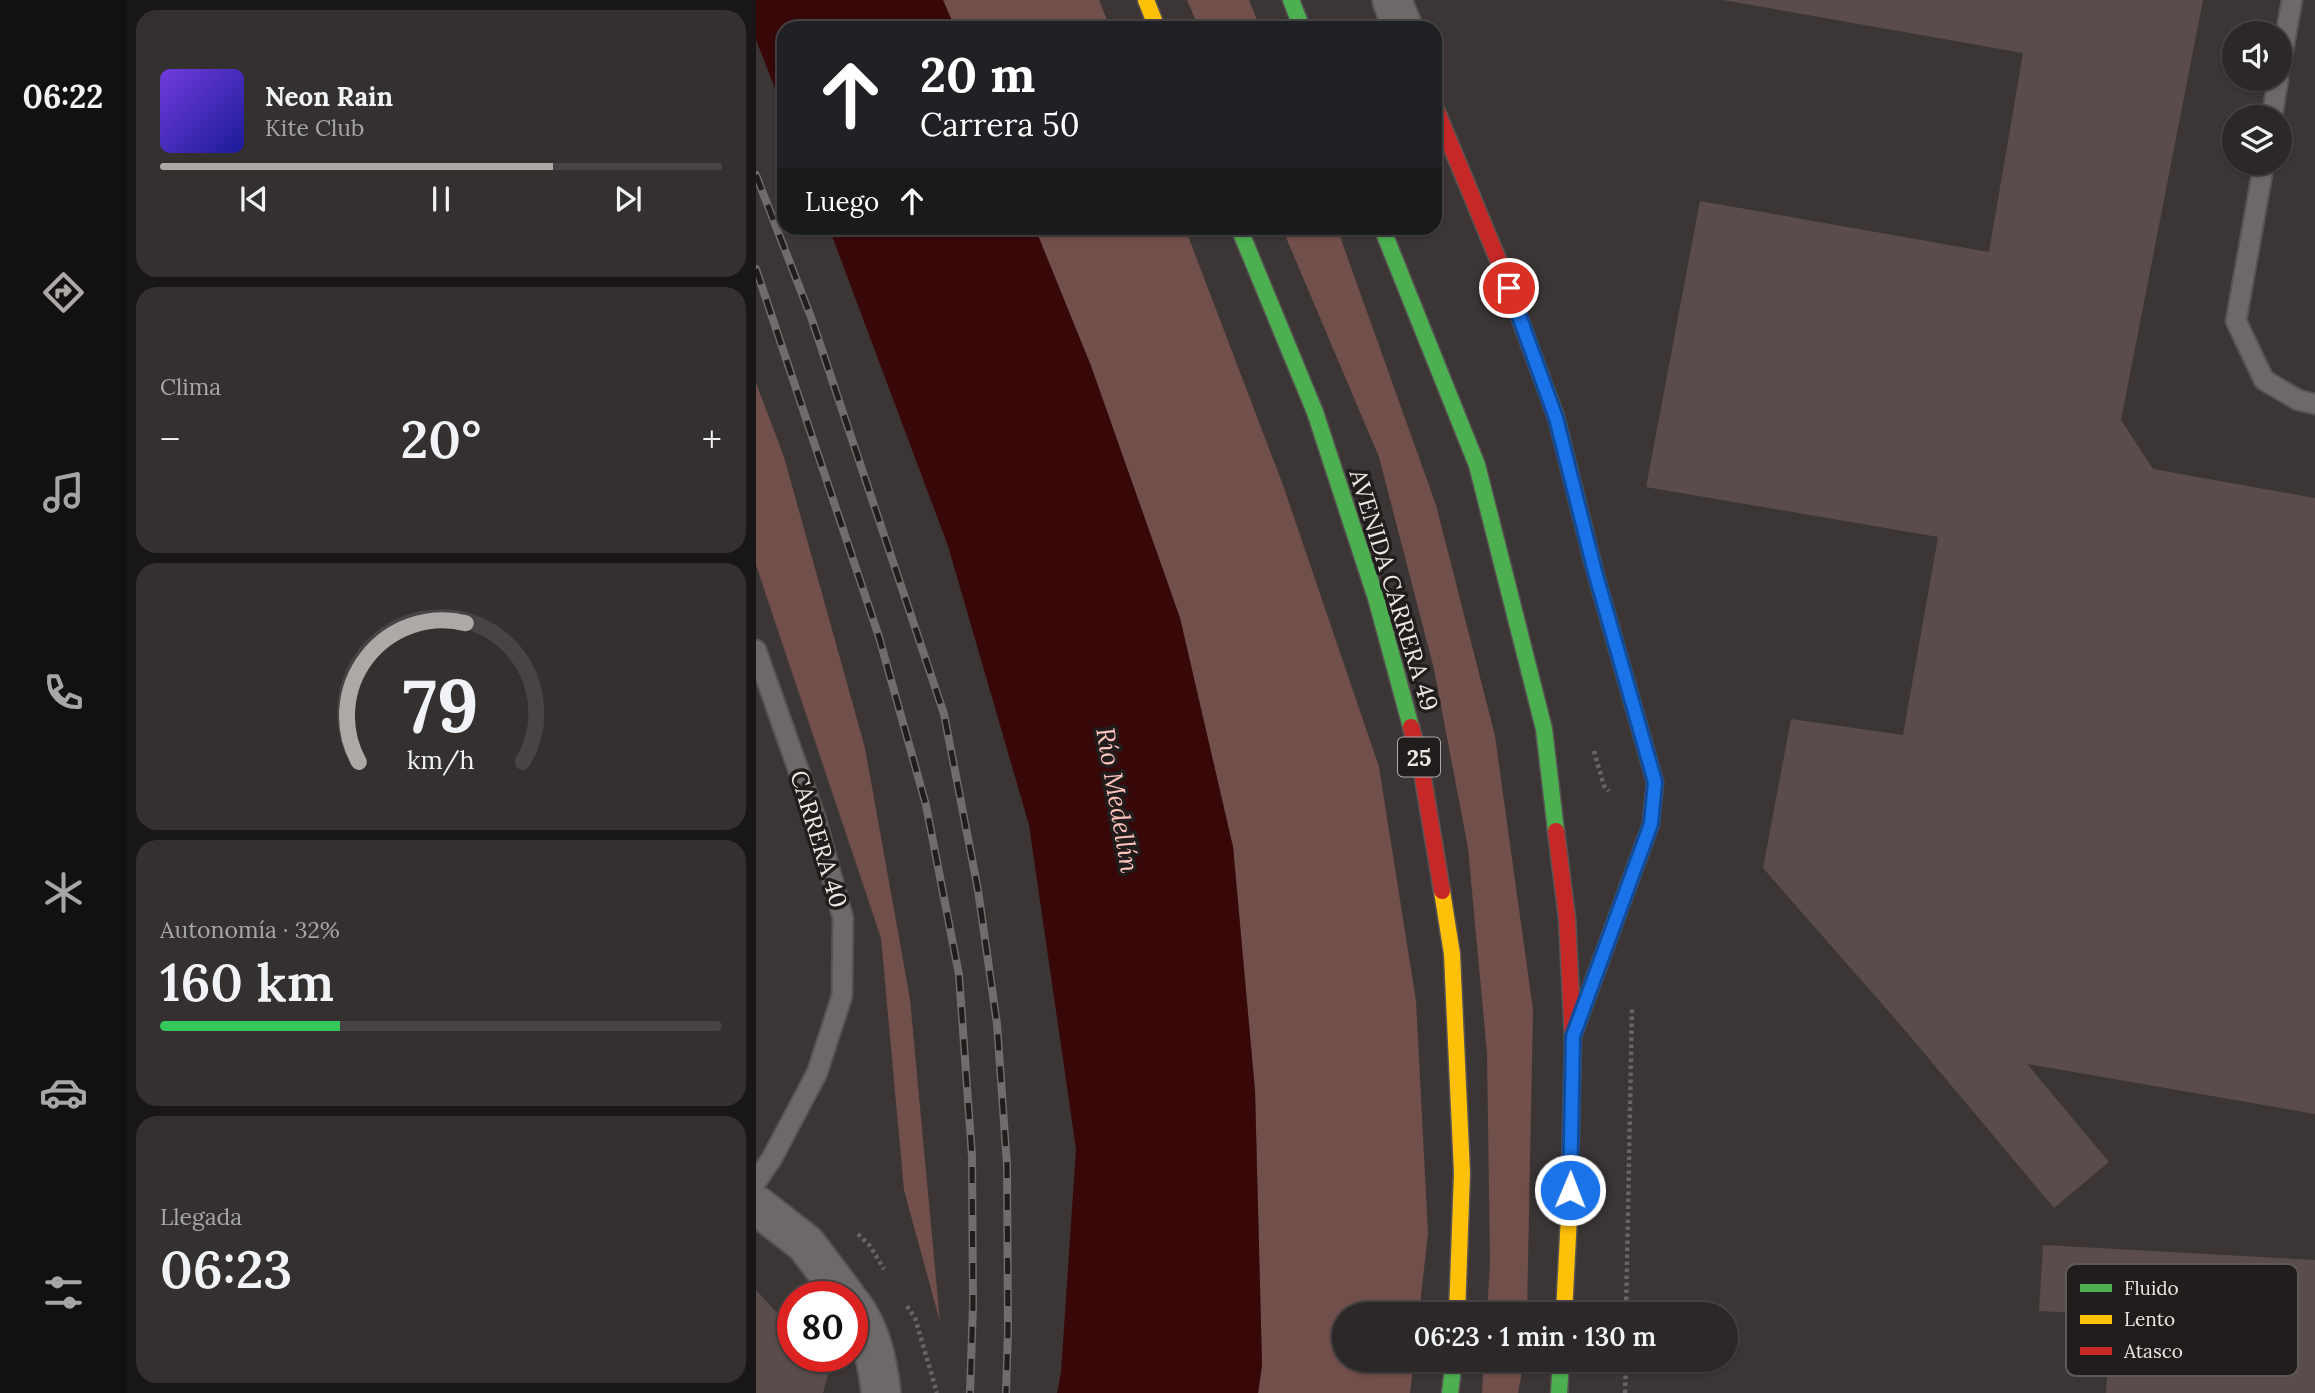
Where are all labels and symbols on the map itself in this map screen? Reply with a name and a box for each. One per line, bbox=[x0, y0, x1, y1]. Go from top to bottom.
pin bbox=[1479, 258, 1539, 318]
street label: AVENIDA CARRERA 49 bbox=[1342, 465, 1446, 715]
water label: Río Medellín bbox=[1089, 725, 1147, 875]
road number: 25 bbox=[1398, 737, 1440, 776]
street label: CARRERA 40 bbox=[783, 767, 855, 911]
position arrow bbox=[1533, 1153, 1607, 1227]
legend bbox=[2066, 1264, 2298, 1376]
text: Fluido bbox=[2124, 1276, 2179, 1300]
speed limit sign: 80 bbox=[777, 1281, 868, 1372]
text: Lento bbox=[2124, 1307, 2175, 1331]
text: Atasco bbox=[2123, 1339, 2183, 1363]

